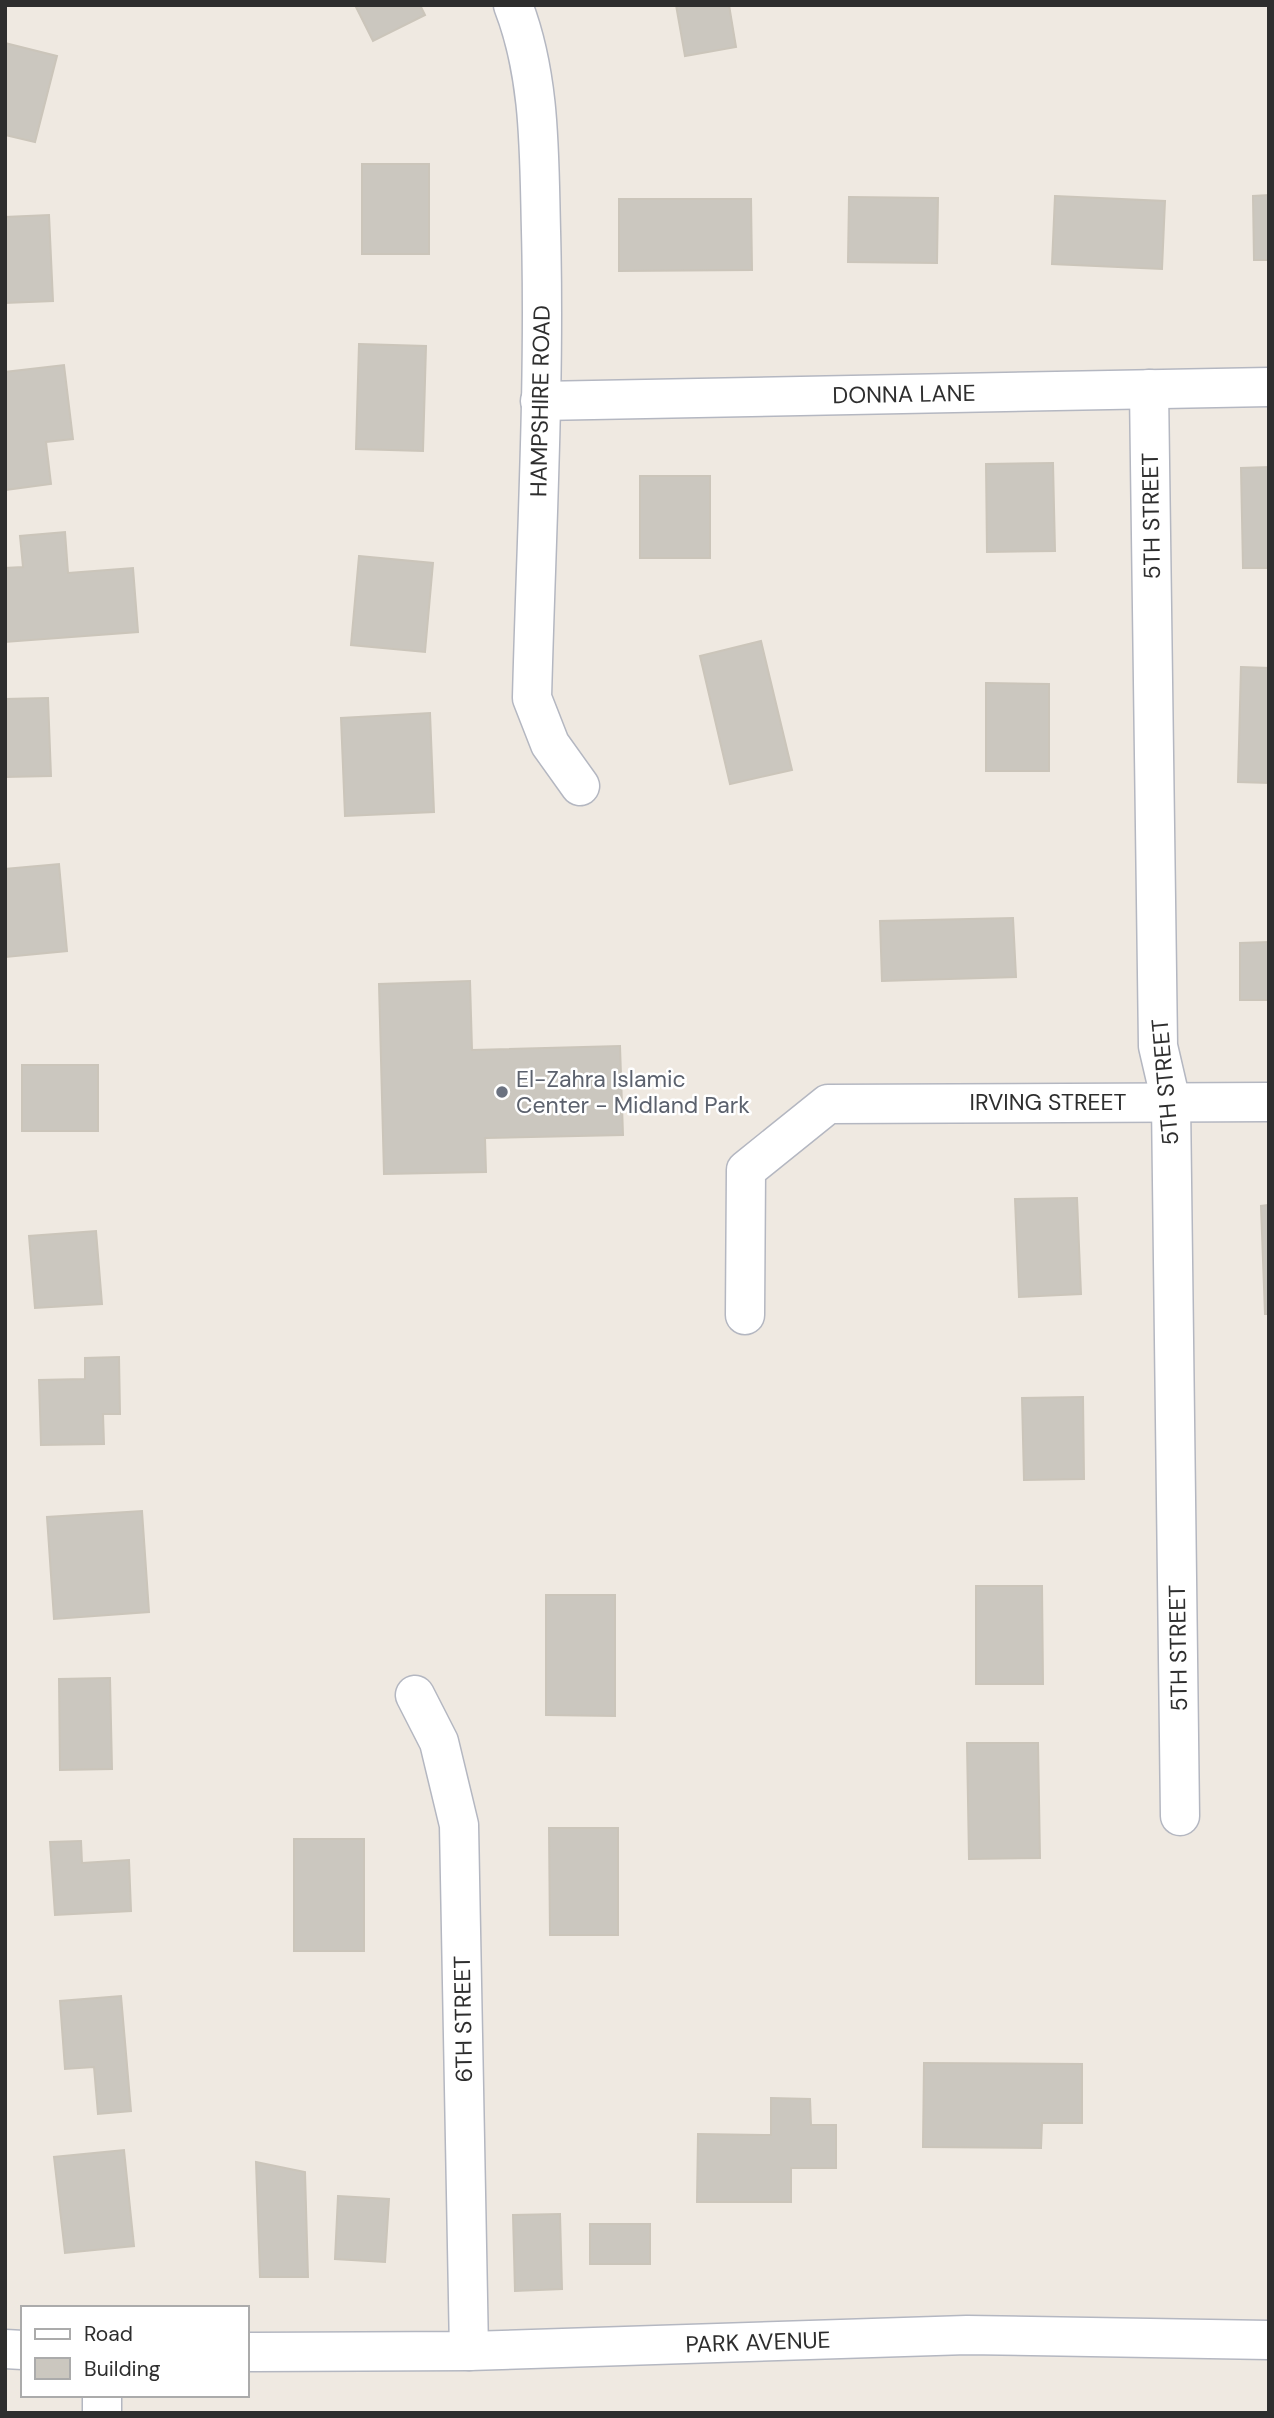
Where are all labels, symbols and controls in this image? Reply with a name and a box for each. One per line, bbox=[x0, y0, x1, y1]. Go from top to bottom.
street label: HAMPSHIRE ROAD bbox=[523, 305, 557, 497]
street label: DONNA LANE bbox=[832, 378, 976, 410]
street label: 5TH STREET bbox=[1135, 452, 1167, 580]
street label: 5TH STREET bbox=[1145, 1017, 1185, 1146]
place label: El-Zahra Islamic Center - Midland Park bbox=[516, 1064, 750, 1120]
marker: El-Zahra Islamic Center - Midland Park bbox=[494, 1084, 510, 1100]
street label: IRVING STREET bbox=[970, 1087, 1127, 1117]
street label: 5TH STREET bbox=[1162, 1584, 1194, 1712]
street label: 6TH STREET bbox=[447, 1955, 479, 2083]
legend bbox=[21, 2306, 248, 2397]
text: Road bbox=[84, 2320, 133, 2348]
street label: PARK AVENUE bbox=[685, 2324, 831, 2360]
text: Building bbox=[84, 2355, 161, 2383]

